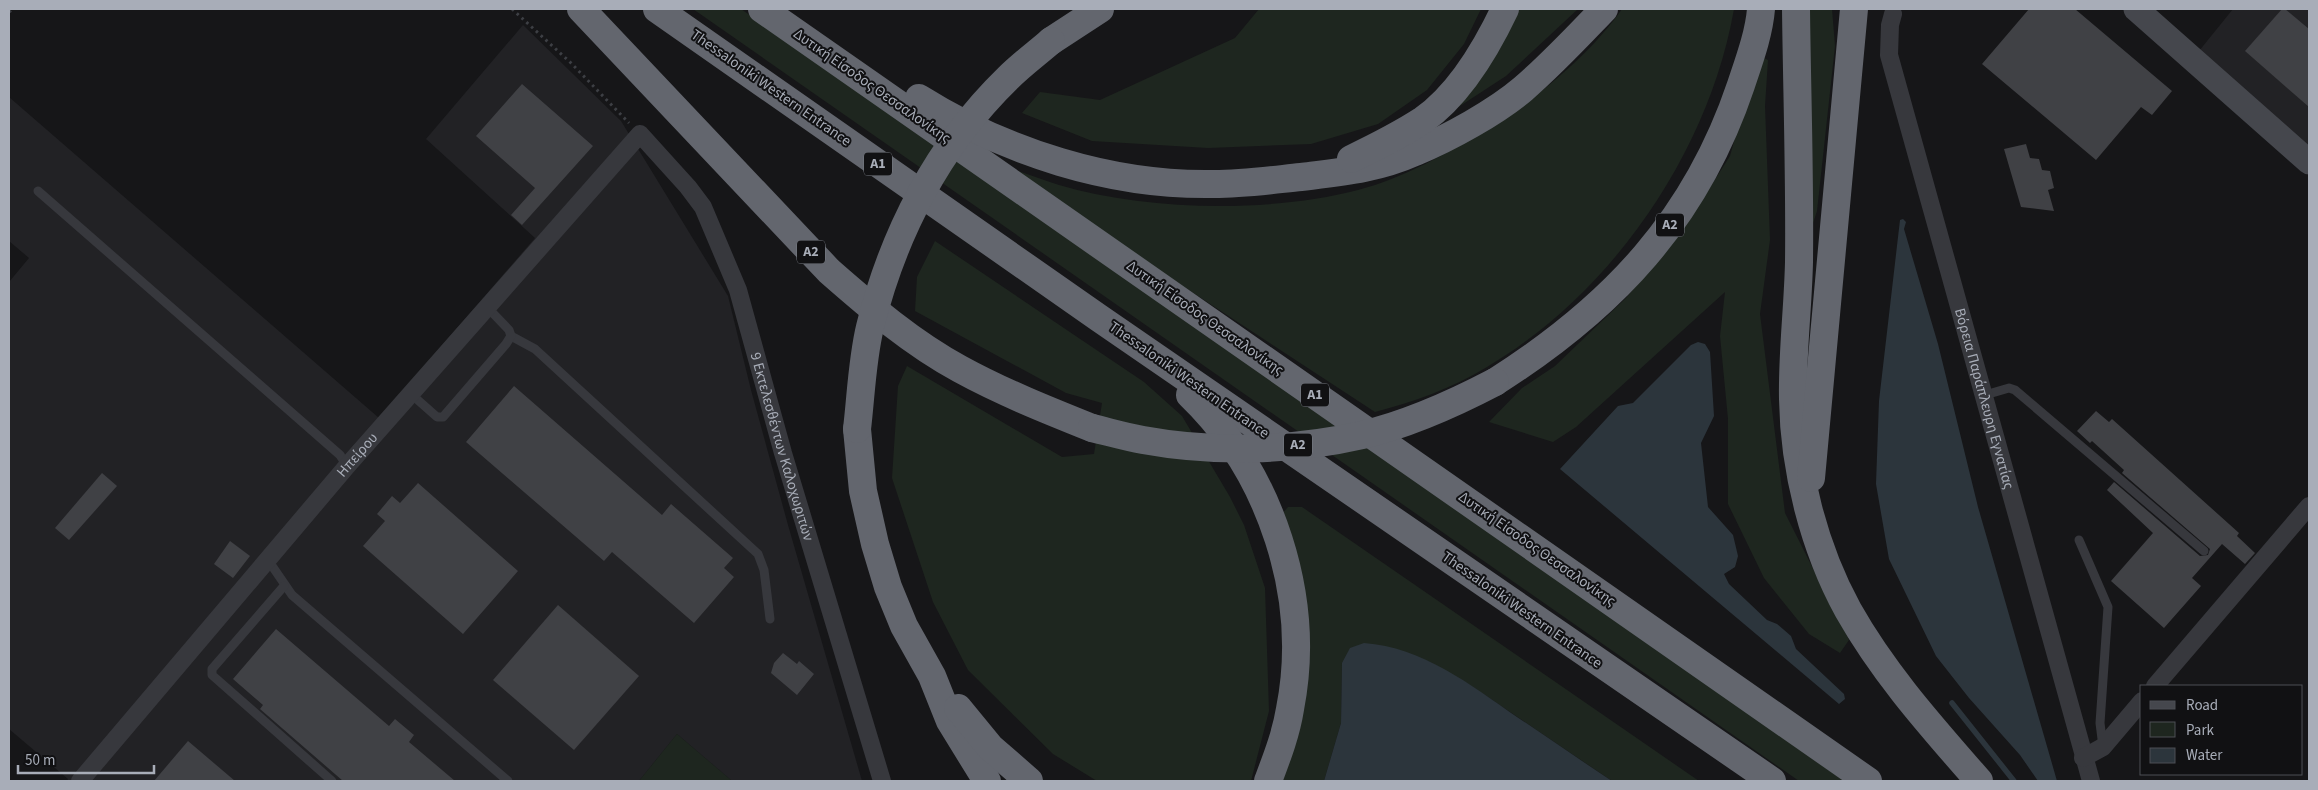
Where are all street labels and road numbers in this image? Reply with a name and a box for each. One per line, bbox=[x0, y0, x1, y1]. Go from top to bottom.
street label: Thessaloniki Western Entrance bbox=[687, 24, 855, 152]
street label: Δυτική Είσοδος Θεσσαλονίκης bbox=[789, 24, 955, 149]
road number: Α1 bbox=[864, 152, 892, 175]
road number: Α2 bbox=[1656, 214, 1684, 236]
road number: Α2 bbox=[797, 240, 825, 264]
street label: Δυτική Είσοδος Θεσσαλονίκης bbox=[1122, 256, 1288, 381]
street label: Βόρεια Παράπλευρη Εγνατίας bbox=[1949, 306, 2020, 492]
street label: Thessaloniki Western Entrance bbox=[1105, 316, 1273, 444]
street label: 9 Εκτελεσθέντων Καλοχωριτών bbox=[745, 350, 819, 543]
road number: Α1 bbox=[1301, 384, 1329, 406]
street label: Ηπείρου bbox=[332, 428, 382, 482]
road number: Α2 bbox=[1284, 434, 1312, 456]
street label: Δυτική Είσοδος Θεσσαλονίκης bbox=[1454, 487, 1620, 612]
street label: Thessaloniki Western Entrance bbox=[1438, 546, 1606, 674]

